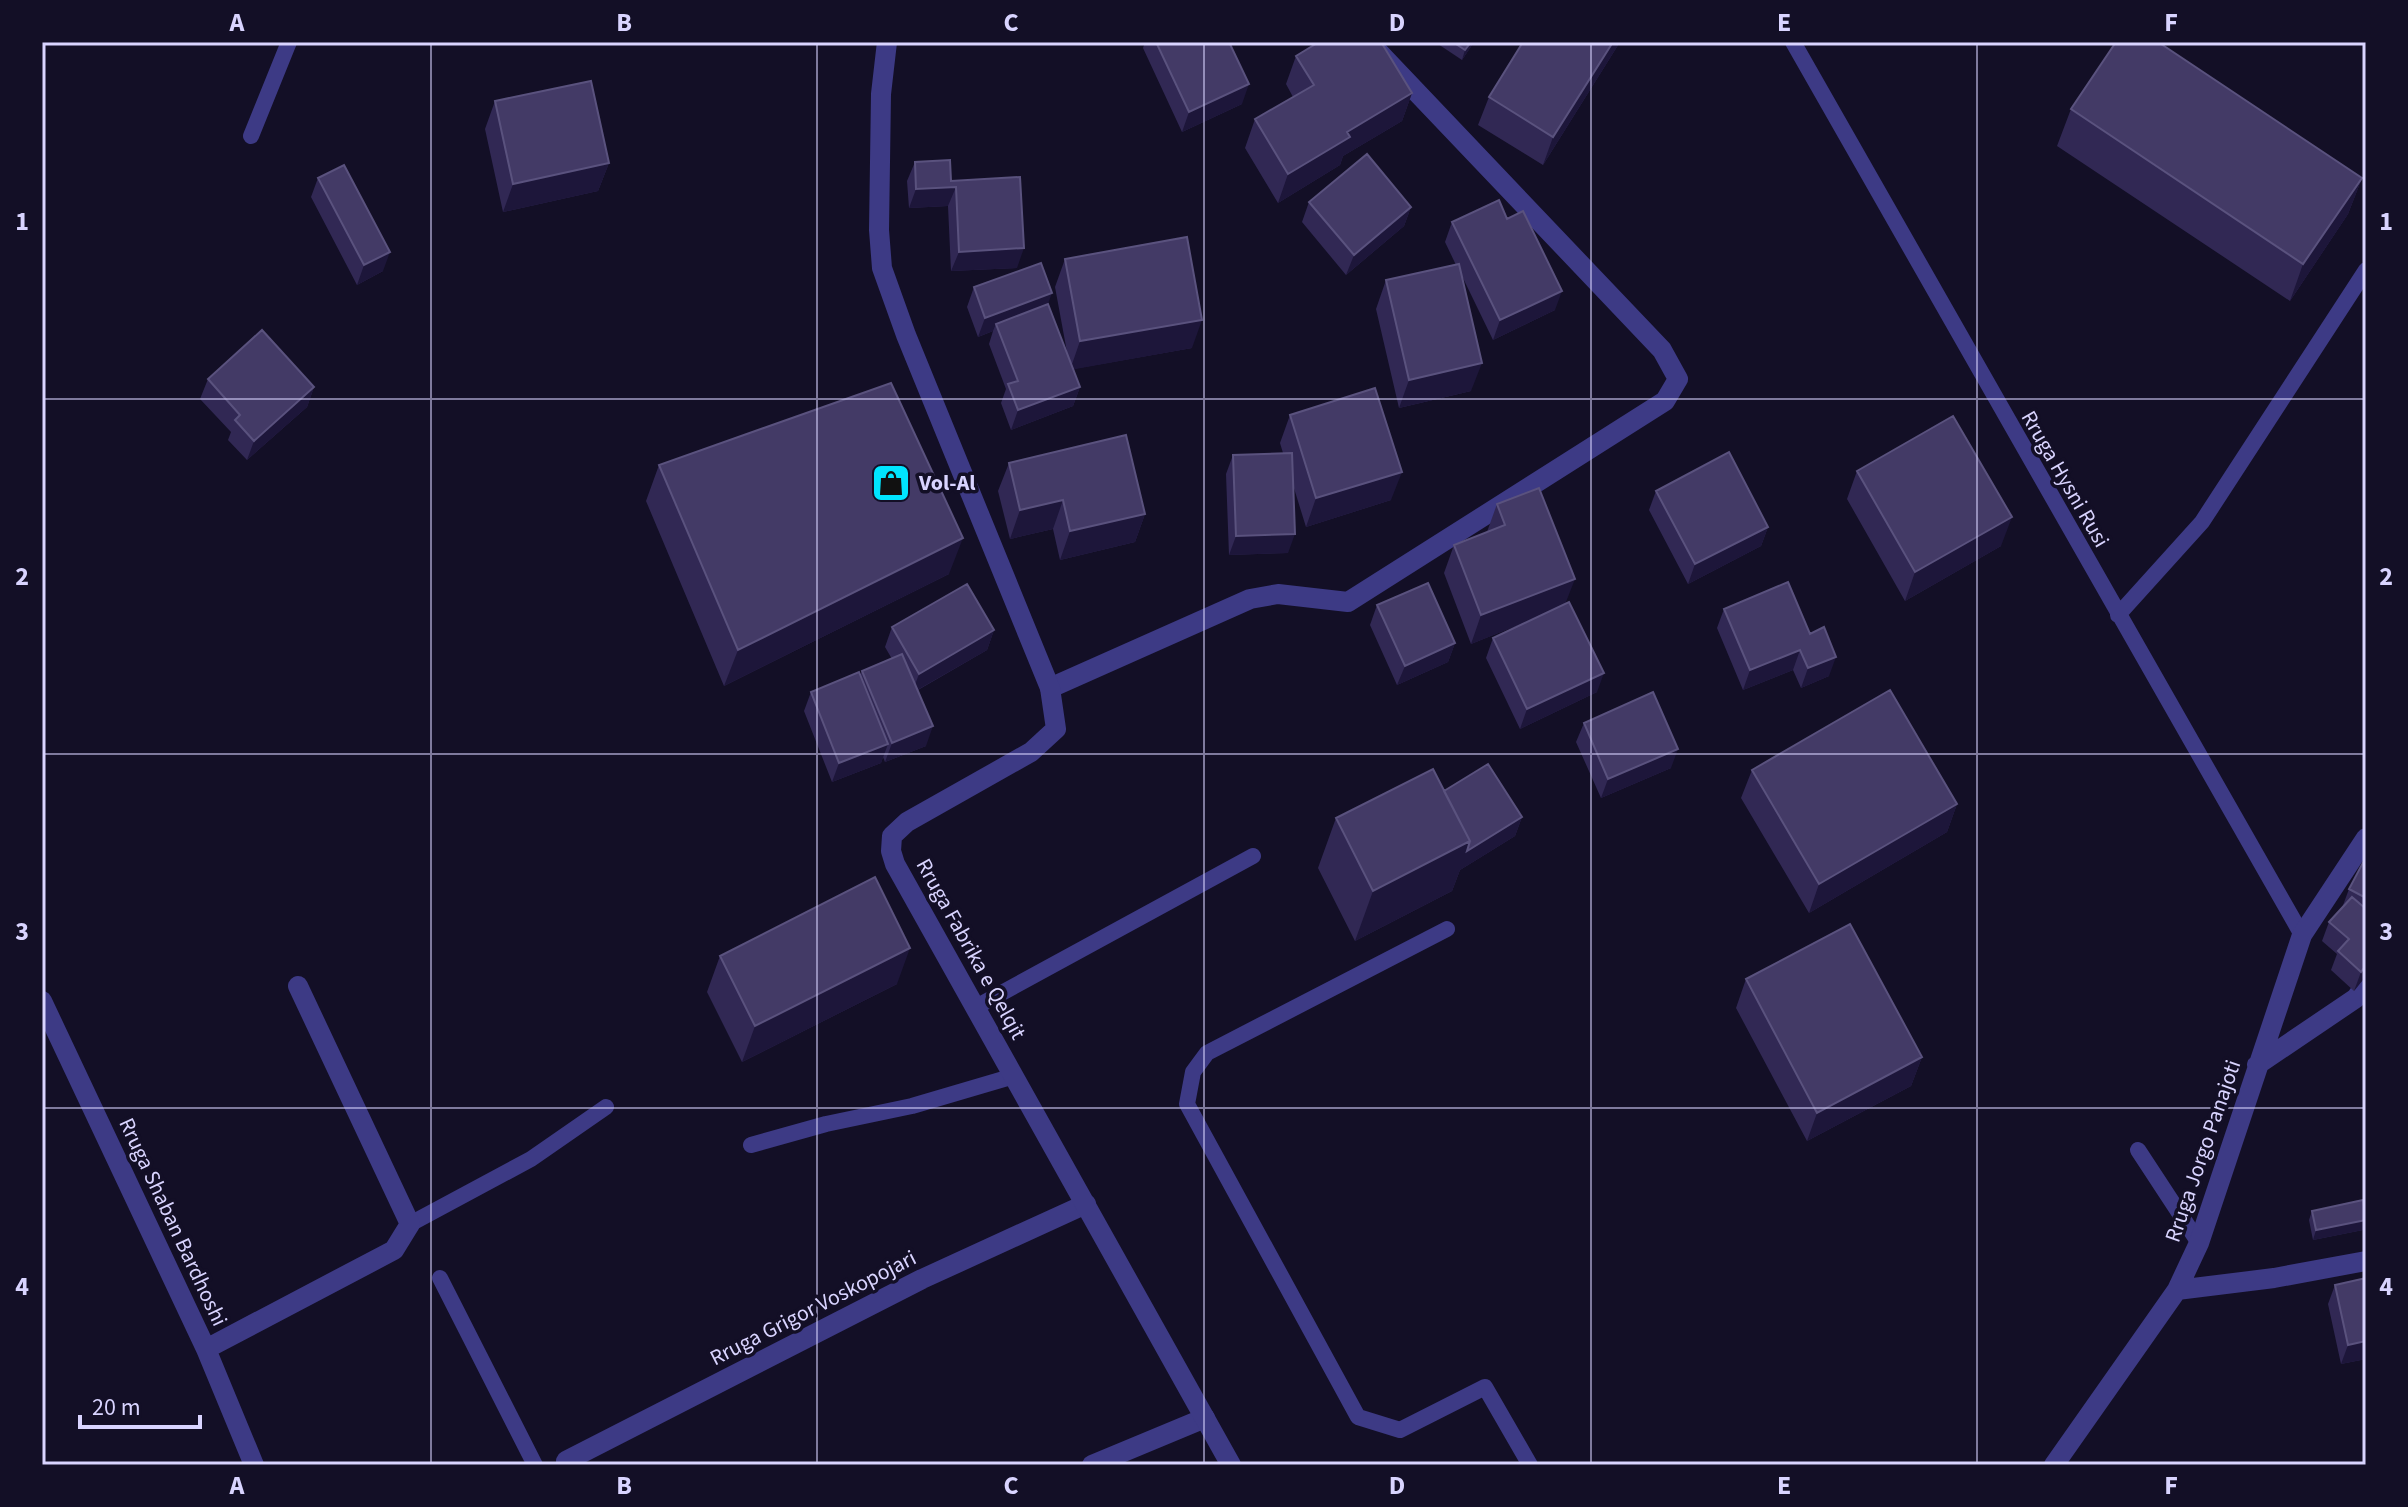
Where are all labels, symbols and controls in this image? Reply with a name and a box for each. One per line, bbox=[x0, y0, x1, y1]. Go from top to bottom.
text: A bbox=[229, 4, 246, 41]
text: B bbox=[616, 4, 632, 41]
text: C bbox=[1003, 4, 1019, 41]
text: D bbox=[1389, 4, 1405, 41]
text: E bbox=[1777, 4, 1791, 41]
text: F bbox=[2164, 4, 2178, 41]
text: 1 bbox=[15, 203, 29, 240]
text: 1 bbox=[2379, 203, 2393, 240]
street label: Rruga Hysni Rusi bbox=[2013, 405, 2117, 553]
shop icon: Vol-Al bbox=[870, 462, 912, 504]
place label: Vol-Al bbox=[918, 467, 976, 499]
text: 2 bbox=[15, 558, 29, 595]
text: 2 bbox=[2379, 558, 2393, 595]
street label: Rruga Fabrika e Qelqit bbox=[908, 853, 1034, 1046]
text: 3 bbox=[15, 913, 29, 950]
text: 3 bbox=[2379, 913, 2393, 950]
street label: Rruga Jorgo Panajoti bbox=[2157, 1056, 2249, 1246]
street label: Rruga Shaban Bardhoshi bbox=[111, 1113, 235, 1331]
street label: Rruga Grigor Voskopojari bbox=[704, 1242, 922, 1374]
text: 4 bbox=[15, 1268, 29, 1305]
text: 4 bbox=[2379, 1268, 2393, 1305]
scale bar bbox=[80, 1379, 200, 1429]
text: 20 m bbox=[92, 1390, 141, 1425]
text: A bbox=[229, 1467, 246, 1504]
text: B bbox=[616, 1467, 632, 1504]
text: C bbox=[1003, 1467, 1019, 1504]
text: D bbox=[1389, 1467, 1405, 1504]
text: E bbox=[1777, 1467, 1791, 1504]
text: F bbox=[2164, 1467, 2178, 1504]

